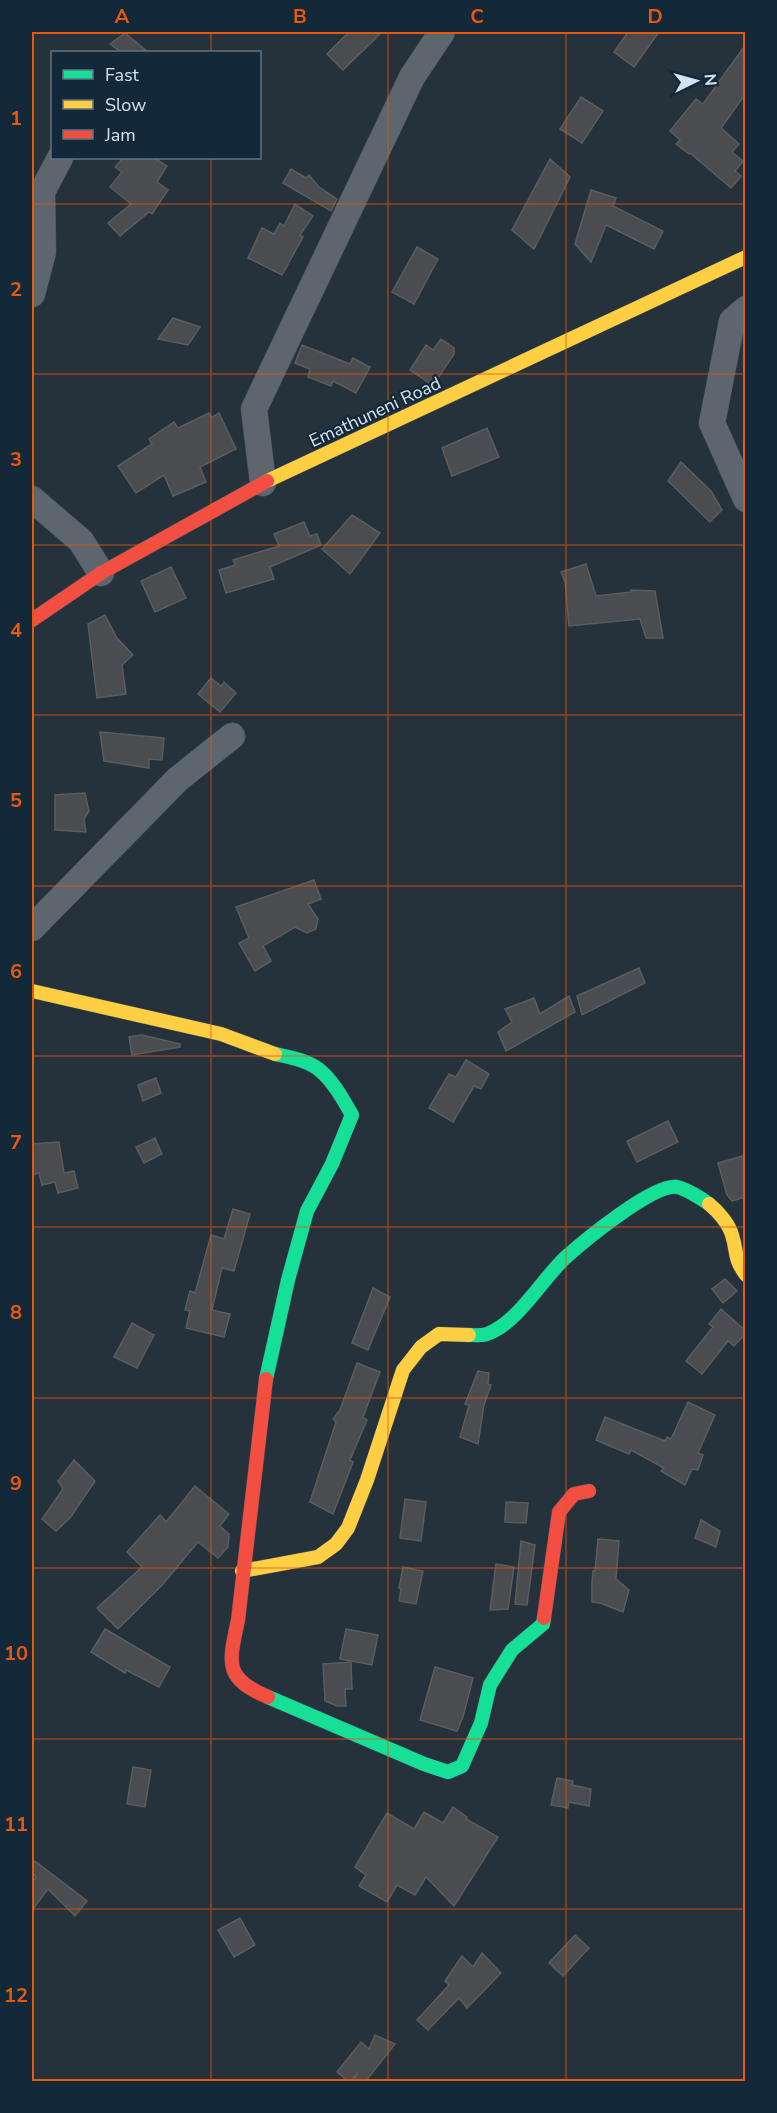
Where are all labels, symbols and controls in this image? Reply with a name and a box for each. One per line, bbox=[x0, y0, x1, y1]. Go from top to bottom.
text: A bbox=[115, 3, 130, 30]
text: B bbox=[293, 3, 307, 30]
text: C bbox=[470, 3, 484, 30]
text: D bbox=[647, 3, 663, 30]
legend bbox=[51, 51, 261, 159]
north arrow bbox=[666, 51, 726, 111]
text: Fast bbox=[105, 63, 140, 87]
text: N bbox=[698, 73, 721, 87]
text: Slow bbox=[105, 93, 146, 117]
text: 1 bbox=[10, 105, 22, 132]
text: Jam bbox=[104, 123, 136, 147]
text: 2 bbox=[10, 276, 22, 303]
street label: Emathuneni Road bbox=[305, 371, 445, 453]
text: 3 bbox=[10, 446, 22, 473]
text: 4 bbox=[10, 617, 22, 644]
text: 5 bbox=[10, 787, 22, 814]
text: 6 bbox=[10, 958, 22, 985]
text: 7 bbox=[10, 1129, 22, 1156]
text: 8 bbox=[10, 1299, 22, 1326]
text: 9 bbox=[10, 1470, 22, 1497]
text: 10 bbox=[4, 1640, 28, 1667]
text: 11 bbox=[4, 1811, 28, 1838]
text: 12 bbox=[4, 1982, 28, 2009]

